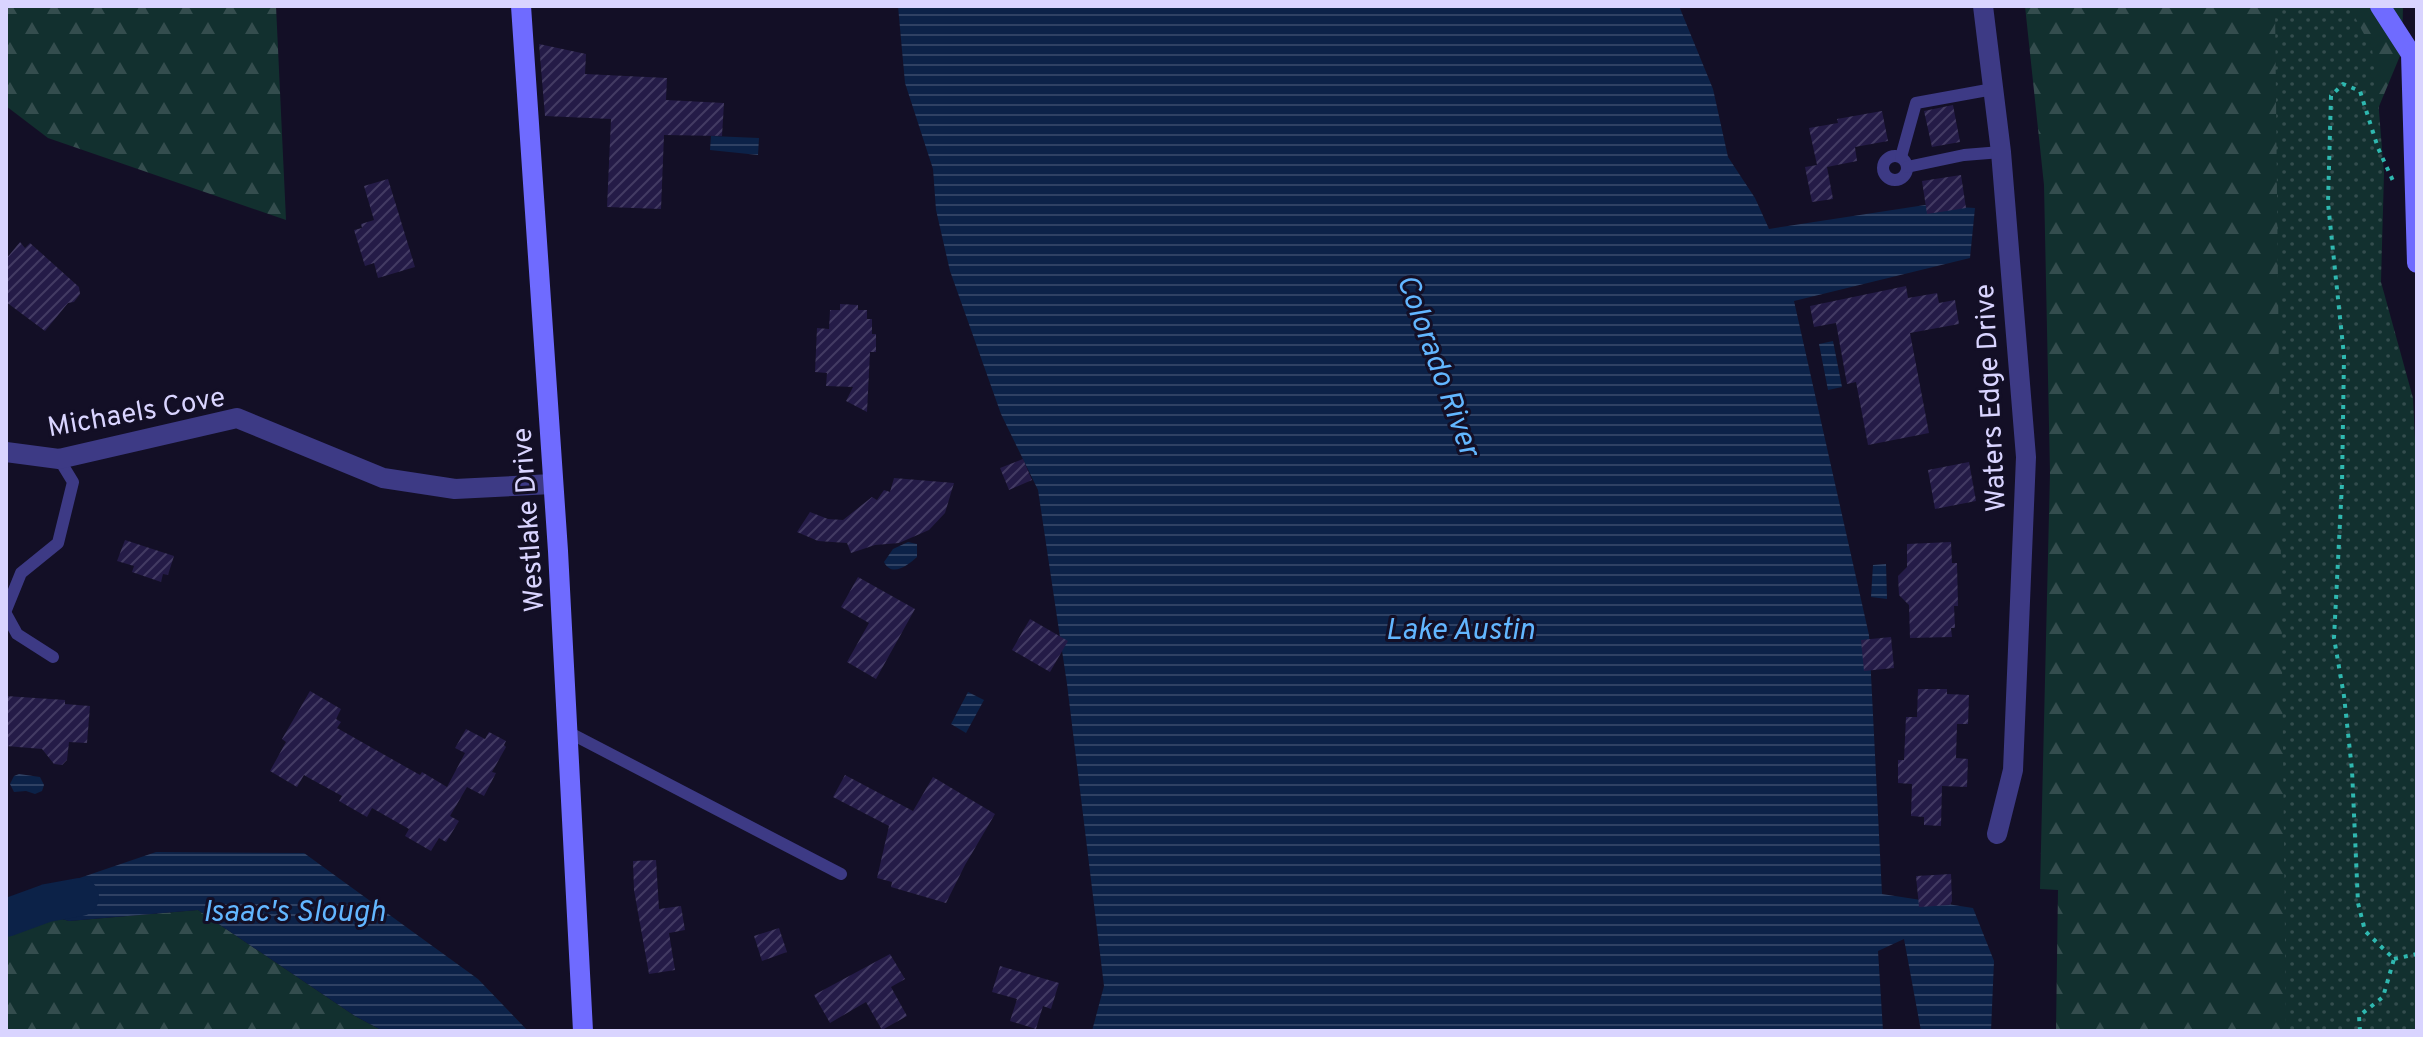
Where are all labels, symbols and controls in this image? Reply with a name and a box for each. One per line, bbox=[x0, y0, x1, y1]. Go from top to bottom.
water label: Colorado River bbox=[1387, 270, 1488, 464]
street label: Waters Edge Drive bbox=[1968, 283, 2016, 513]
street label: Michaels Cove bbox=[45, 381, 228, 447]
street label: Westlake Drive bbox=[506, 426, 554, 613]
water label: Lake Austin bbox=[1385, 613, 1535, 650]
water label: Isaac's Slough bbox=[203, 895, 385, 932]

